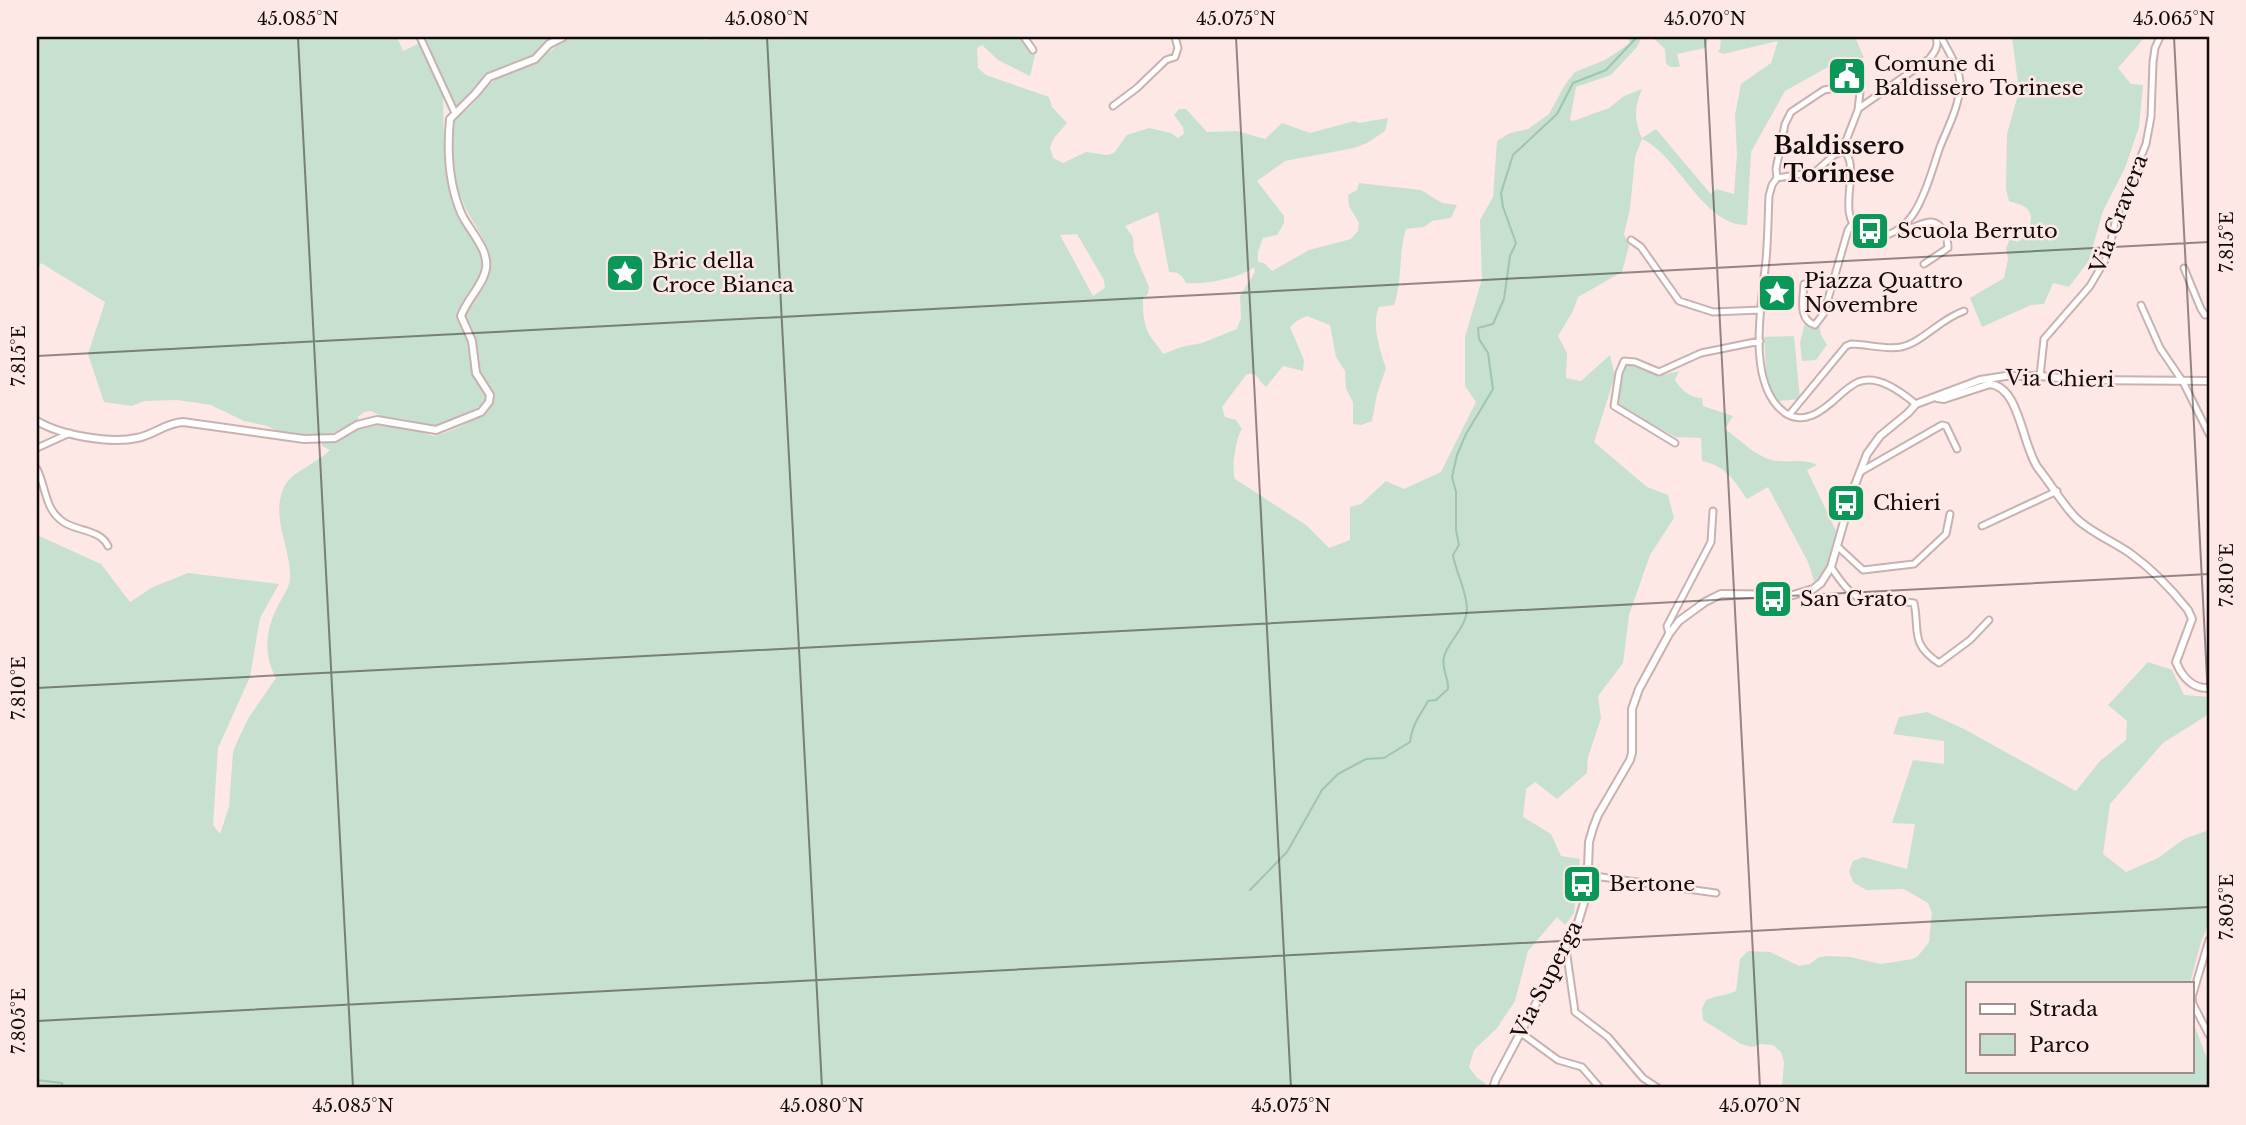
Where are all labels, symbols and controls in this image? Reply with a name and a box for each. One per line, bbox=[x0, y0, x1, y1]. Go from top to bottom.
text: 45.085°N bbox=[257, 8, 339, 30]
text: 45.080°N bbox=[725, 8, 809, 30]
text: 45.075°N bbox=[1196, 8, 1276, 30]
text: 45.070°N bbox=[1664, 8, 1746, 30]
text: 45.065°N bbox=[2133, 8, 2215, 30]
place label: Comune di Baldissero Torinese bbox=[1874, 51, 2083, 101]
public building icon: Comune di Baldissero Torinese bbox=[1826, 55, 1868, 97]
district label: Baldissero Torinese bbox=[1774, 131, 1904, 188]
street label: Via Cravera bbox=[2084, 151, 2154, 278]
bus stop icon: Scuola Berruto bbox=[1849, 210, 1891, 252]
text: 7.815°E bbox=[2216, 211, 2238, 273]
place label: Scuola Berruto bbox=[1897, 218, 2058, 244]
place label: Bric della Croce Bianca bbox=[652, 248, 794, 298]
place icon: Bric della Croce Bianca bbox=[604, 252, 646, 294]
place label: Piazza Quattro Novembre bbox=[1804, 268, 1963, 318]
place icon: Piazza Quattro Novembre bbox=[1756, 272, 1798, 314]
text: 7.815°E bbox=[8, 325, 30, 387]
street label: Via Chieri bbox=[2005, 365, 2114, 393]
bus stop icon: Chieri bbox=[1825, 482, 1867, 524]
place label: Chieri bbox=[1873, 490, 1941, 516]
text: 7.810°E bbox=[2216, 543, 2238, 607]
bus stop icon: San Grato bbox=[1752, 578, 1794, 620]
place label: San Grato bbox=[1800, 586, 1907, 612]
text: 7.810°E bbox=[8, 656, 30, 720]
bus stop icon: Bertone bbox=[1561, 863, 1603, 905]
place label: Bertone bbox=[1609, 871, 1695, 897]
text: 7.805°E bbox=[2216, 874, 2238, 940]
street label: Via Superga bbox=[1506, 916, 1588, 1044]
legend bbox=[1966, 982, 2194, 1072]
text: 7.805°E bbox=[8, 988, 30, 1054]
text: Strada bbox=[2029, 996, 2098, 1022]
text: Parco bbox=[2029, 1032, 2090, 1058]
text: 45.085°N bbox=[312, 1095, 394, 1117]
text: 45.080°N bbox=[780, 1095, 864, 1117]
text: 45.075°N bbox=[1251, 1095, 1331, 1117]
text: 45.070°N bbox=[1719, 1095, 1801, 1117]

